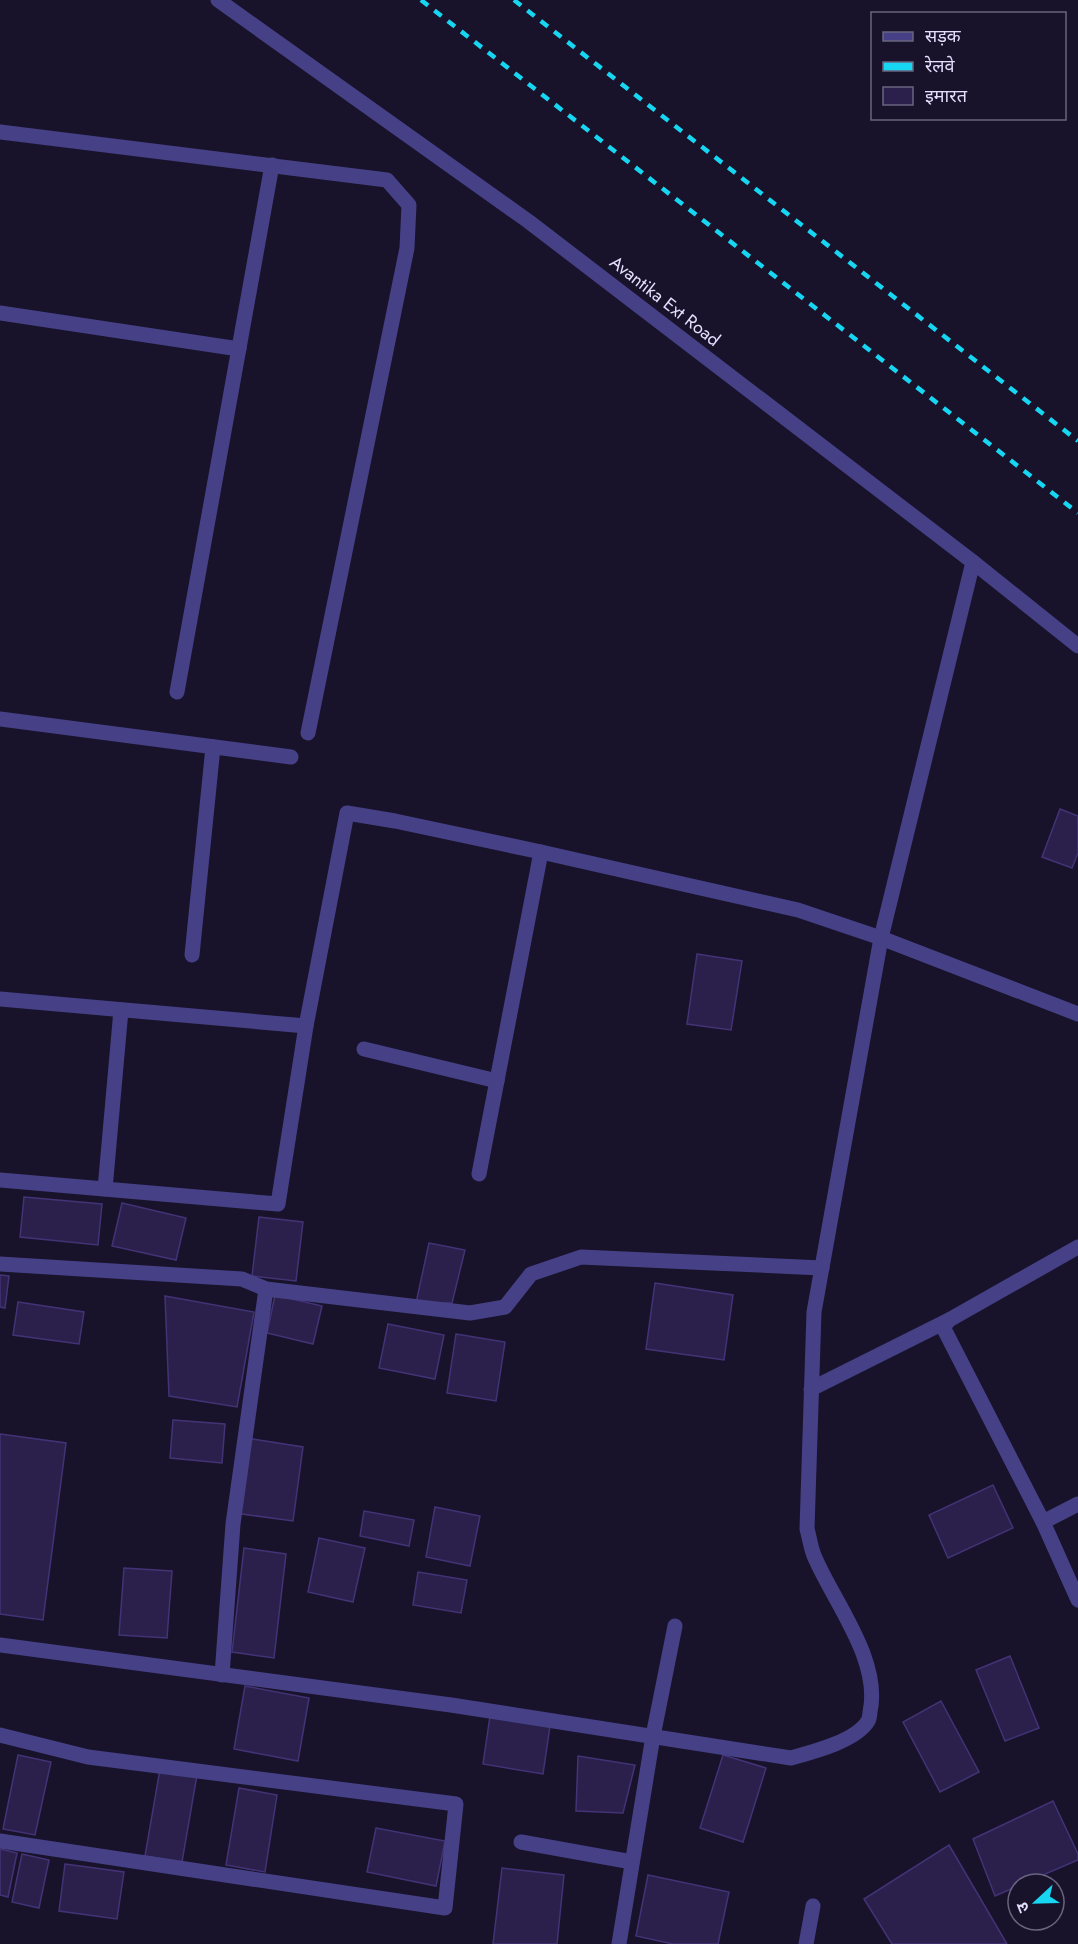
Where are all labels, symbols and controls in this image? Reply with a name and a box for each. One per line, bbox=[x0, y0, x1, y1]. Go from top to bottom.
legend bbox=[871, 12, 1066, 120]
text: सड़क bbox=[925, 23, 962, 49]
text: रेलवे bbox=[924, 53, 956, 79]
text: इमारत bbox=[925, 83, 968, 109]
street label: Avantika Ext Road bbox=[604, 250, 726, 352]
north arrow bbox=[1006, 1872, 1066, 1932]
text: उ bbox=[1010, 1898, 1035, 1916]

